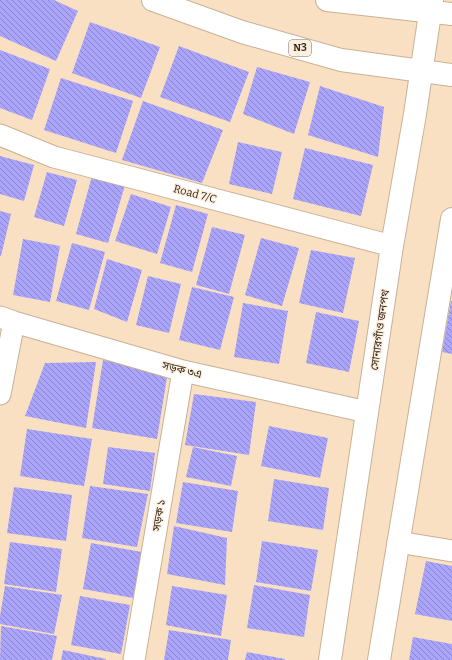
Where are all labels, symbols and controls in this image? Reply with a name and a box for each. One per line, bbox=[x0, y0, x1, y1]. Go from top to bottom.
road number: N3 bbox=[289, 40, 311, 56]
street label: Road 7/C bbox=[172, 182, 218, 206]
street label: সোনারগাঁও জনপথ bbox=[368, 288, 392, 371]
street label: সড়ক ৩এ bbox=[160, 359, 203, 381]
street label: সড়ক ১ bbox=[150, 498, 168, 533]

